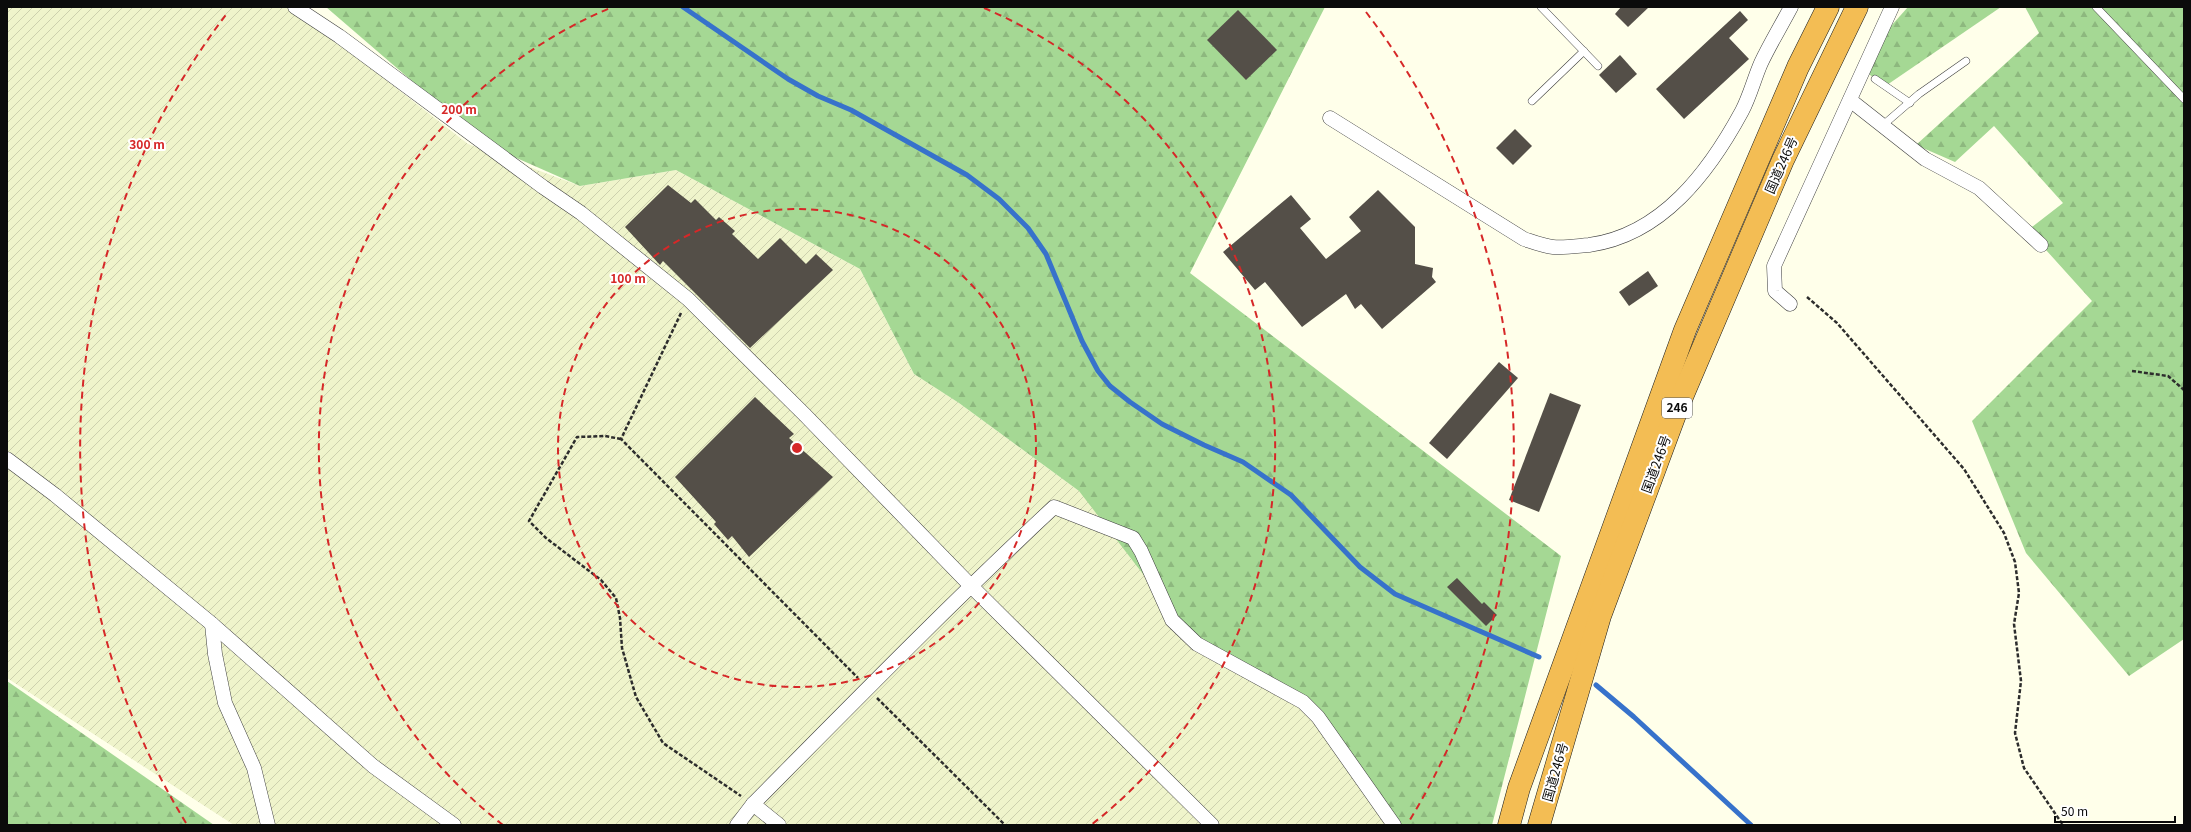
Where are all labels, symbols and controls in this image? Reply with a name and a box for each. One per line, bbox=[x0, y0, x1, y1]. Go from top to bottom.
text: 200 m bbox=[441, 100, 477, 117]
street label: 国道246号 bbox=[1760, 133, 1802, 196]
text: 300 m bbox=[129, 135, 165, 152]
text: 100 m bbox=[610, 269, 646, 286]
road number: 246 bbox=[1662, 398, 1692, 418]
street label: 国道246号 bbox=[1636, 432, 1675, 496]
centre of rings bbox=[790, 441, 804, 455]
street label: 国道246号 bbox=[1537, 740, 1572, 804]
scale bar bbox=[2055, 798, 2175, 824]
text: 50 m bbox=[2061, 802, 2088, 819]

